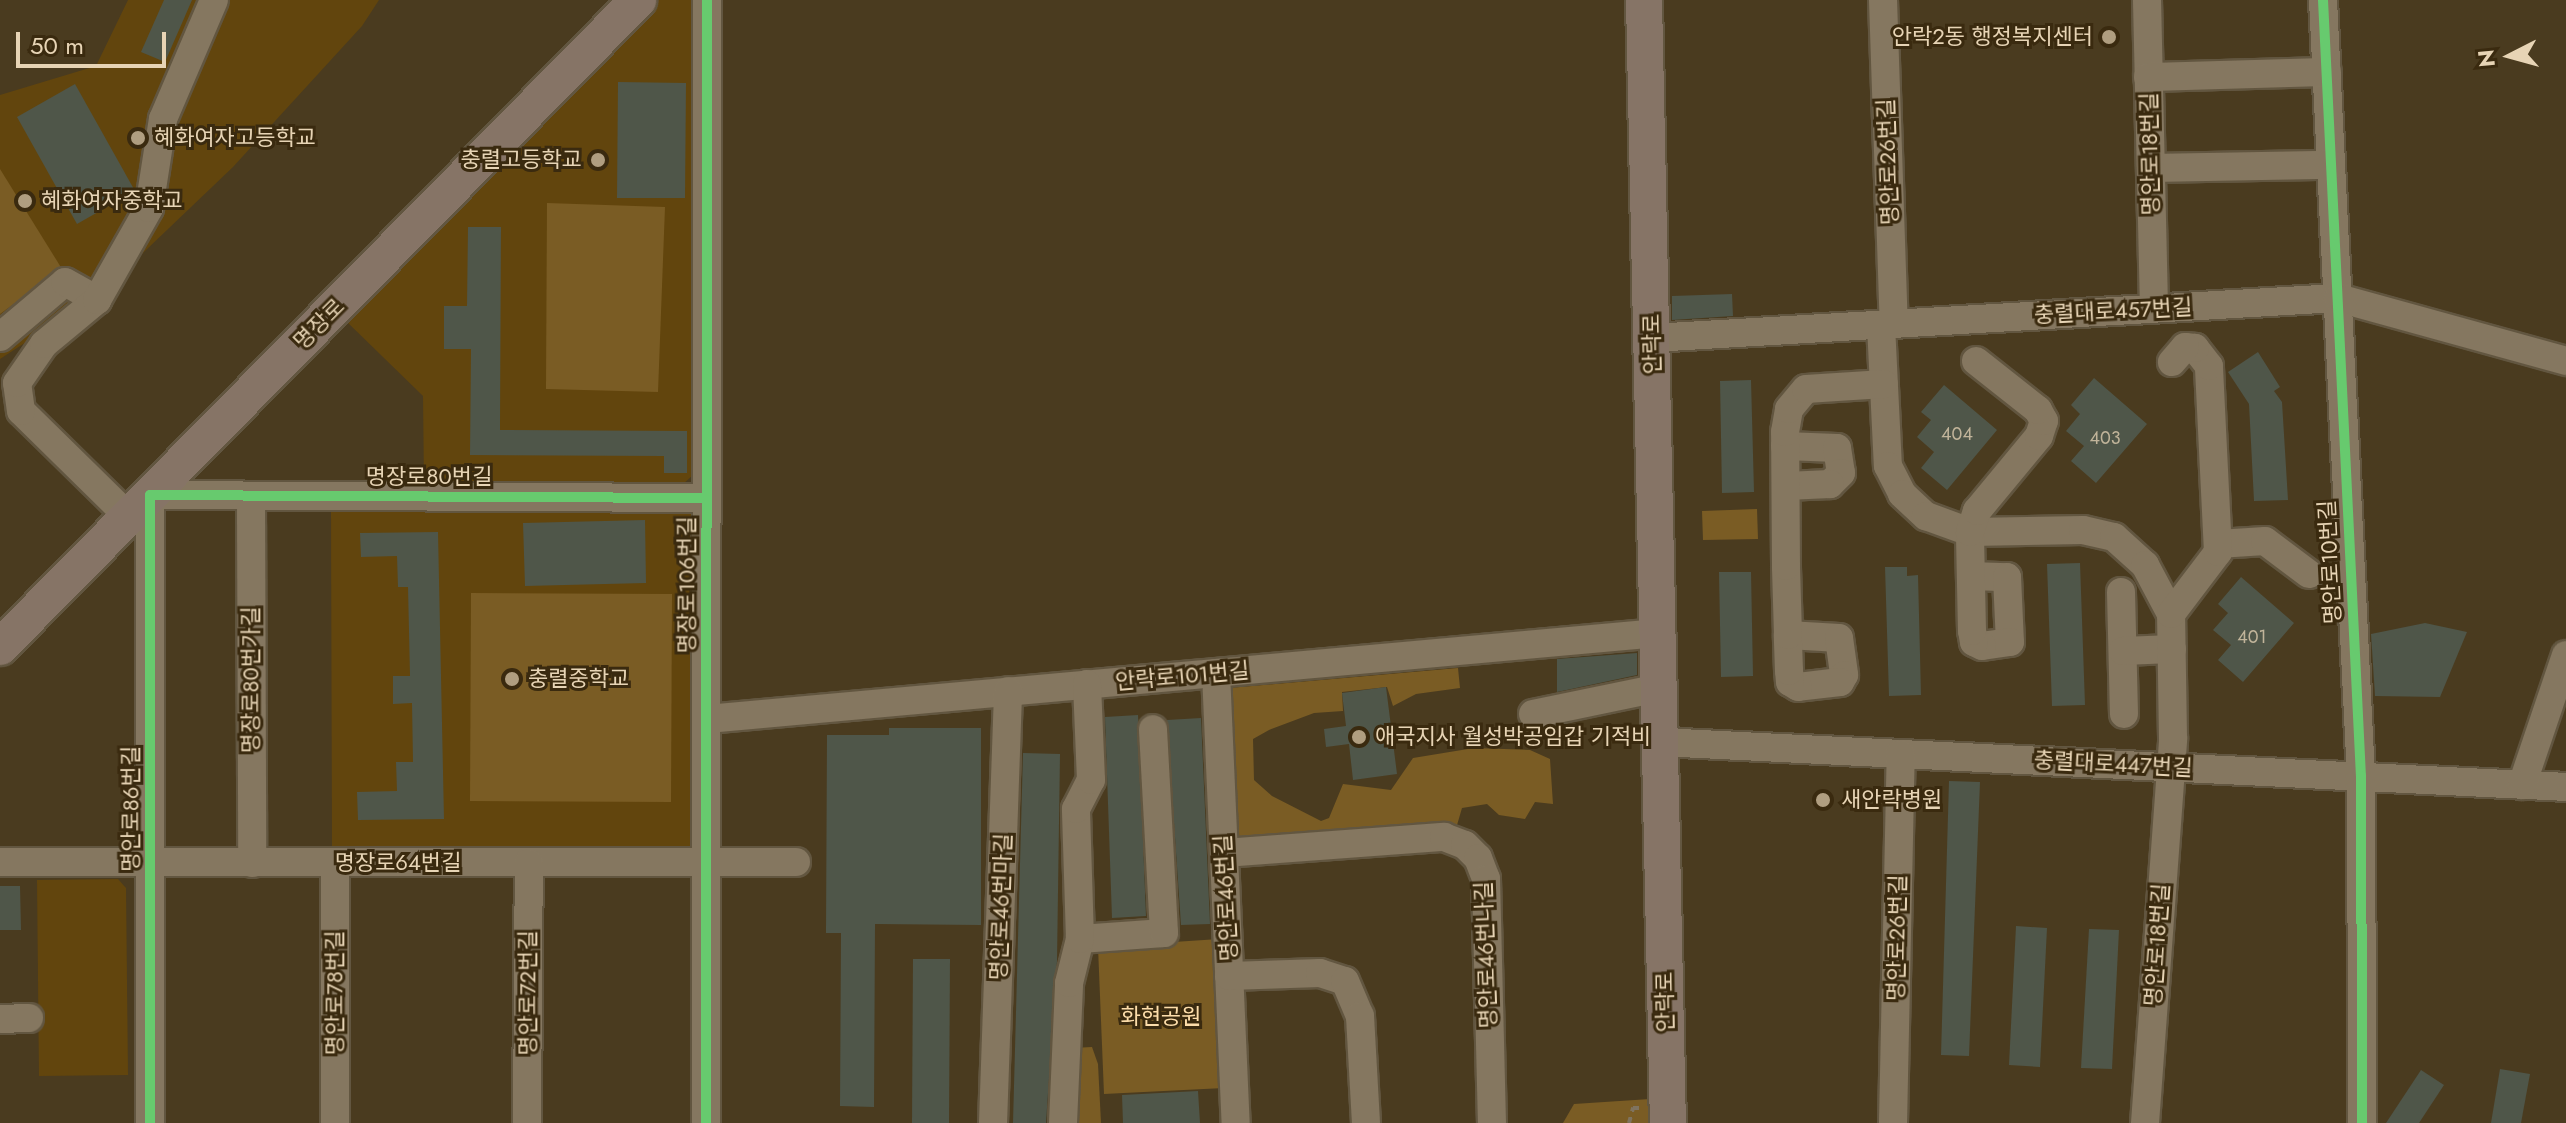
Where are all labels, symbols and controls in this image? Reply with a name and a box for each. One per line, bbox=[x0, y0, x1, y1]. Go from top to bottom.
scale bar bbox=[20, 16, 170, 66]
north arrow bbox=[2470, 16, 2550, 96]
place label: 안락2동 행정복지센터 bbox=[1892, 24, 2093, 50]
text: 50 m bbox=[30, 28, 84, 63]
marker: 안락2동 행정복지센터 bbox=[2100, 28, 2118, 46]
text: N bbox=[2469, 48, 2503, 69]
street label: 명안로18번길 bbox=[2136, 92, 2164, 216]
street label: 명안로26번길 bbox=[1873, 98, 1903, 226]
place label: 혜화여자고등학교 bbox=[154, 125, 316, 151]
marker: 혜화여자고등학교 bbox=[129, 129, 147, 147]
place label: 충렬고등학교 bbox=[461, 147, 582, 173]
marker: 충렬고등학교 bbox=[589, 151, 607, 169]
place label: 혜화여자중학교 bbox=[41, 188, 183, 214]
marker: 혜화여자중학교 bbox=[16, 192, 34, 210]
street label: 명장로 bbox=[288, 293, 350, 355]
street label: 충렬대로457번길 bbox=[2033, 294, 2193, 328]
street label: 안락로 bbox=[1638, 313, 1666, 375]
house number: 404 bbox=[1941, 423, 1973, 445]
house number: 403 bbox=[2089, 427, 2121, 449]
street label: 명장로80번길 bbox=[366, 464, 492, 490]
street label: 명안로10번길 bbox=[2314, 499, 2346, 625]
street label: 명장로106번길 bbox=[674, 517, 700, 653]
street label: 명장로80번가길 bbox=[238, 607, 264, 753]
house number: 401 bbox=[2237, 626, 2267, 648]
street label: 안락로101번길 bbox=[1114, 657, 1250, 695]
place label: 충렬중학교 bbox=[528, 666, 629, 692]
marker: 충렬중학교 bbox=[503, 670, 521, 688]
place label: 애국지사 월성박공임갑 기적비 bbox=[1375, 724, 1651, 750]
marker: 애국지사 월성박공임갑 기적비 bbox=[1350, 728, 1368, 746]
street label: 명안로86번길 bbox=[118, 746, 144, 872]
street label: 충렬대로447번길 bbox=[2033, 747, 2193, 781]
place label: 새안락병원 bbox=[1841, 787, 1942, 813]
marker: 새안락병원 bbox=[1812, 789, 1834, 811]
street label: 명안로46번마길 bbox=[985, 833, 1017, 981]
street label: 명안로46번길 bbox=[1210, 834, 1242, 962]
street label: 명장로64번길 bbox=[335, 850, 461, 876]
street label: 명안로26번길 bbox=[1883, 875, 1911, 1001]
street label: 명안로46번나길 bbox=[1470, 881, 1502, 1029]
street label: 명안로18번길 bbox=[2140, 883, 2174, 1007]
street label: 명안로72번길 bbox=[515, 930, 541, 1056]
street label: 명안로78번길 bbox=[322, 931, 348, 1055]
street label: 안락로 bbox=[1651, 971, 1679, 1033]
park label: 화현공원 bbox=[1121, 1004, 1201, 1030]

